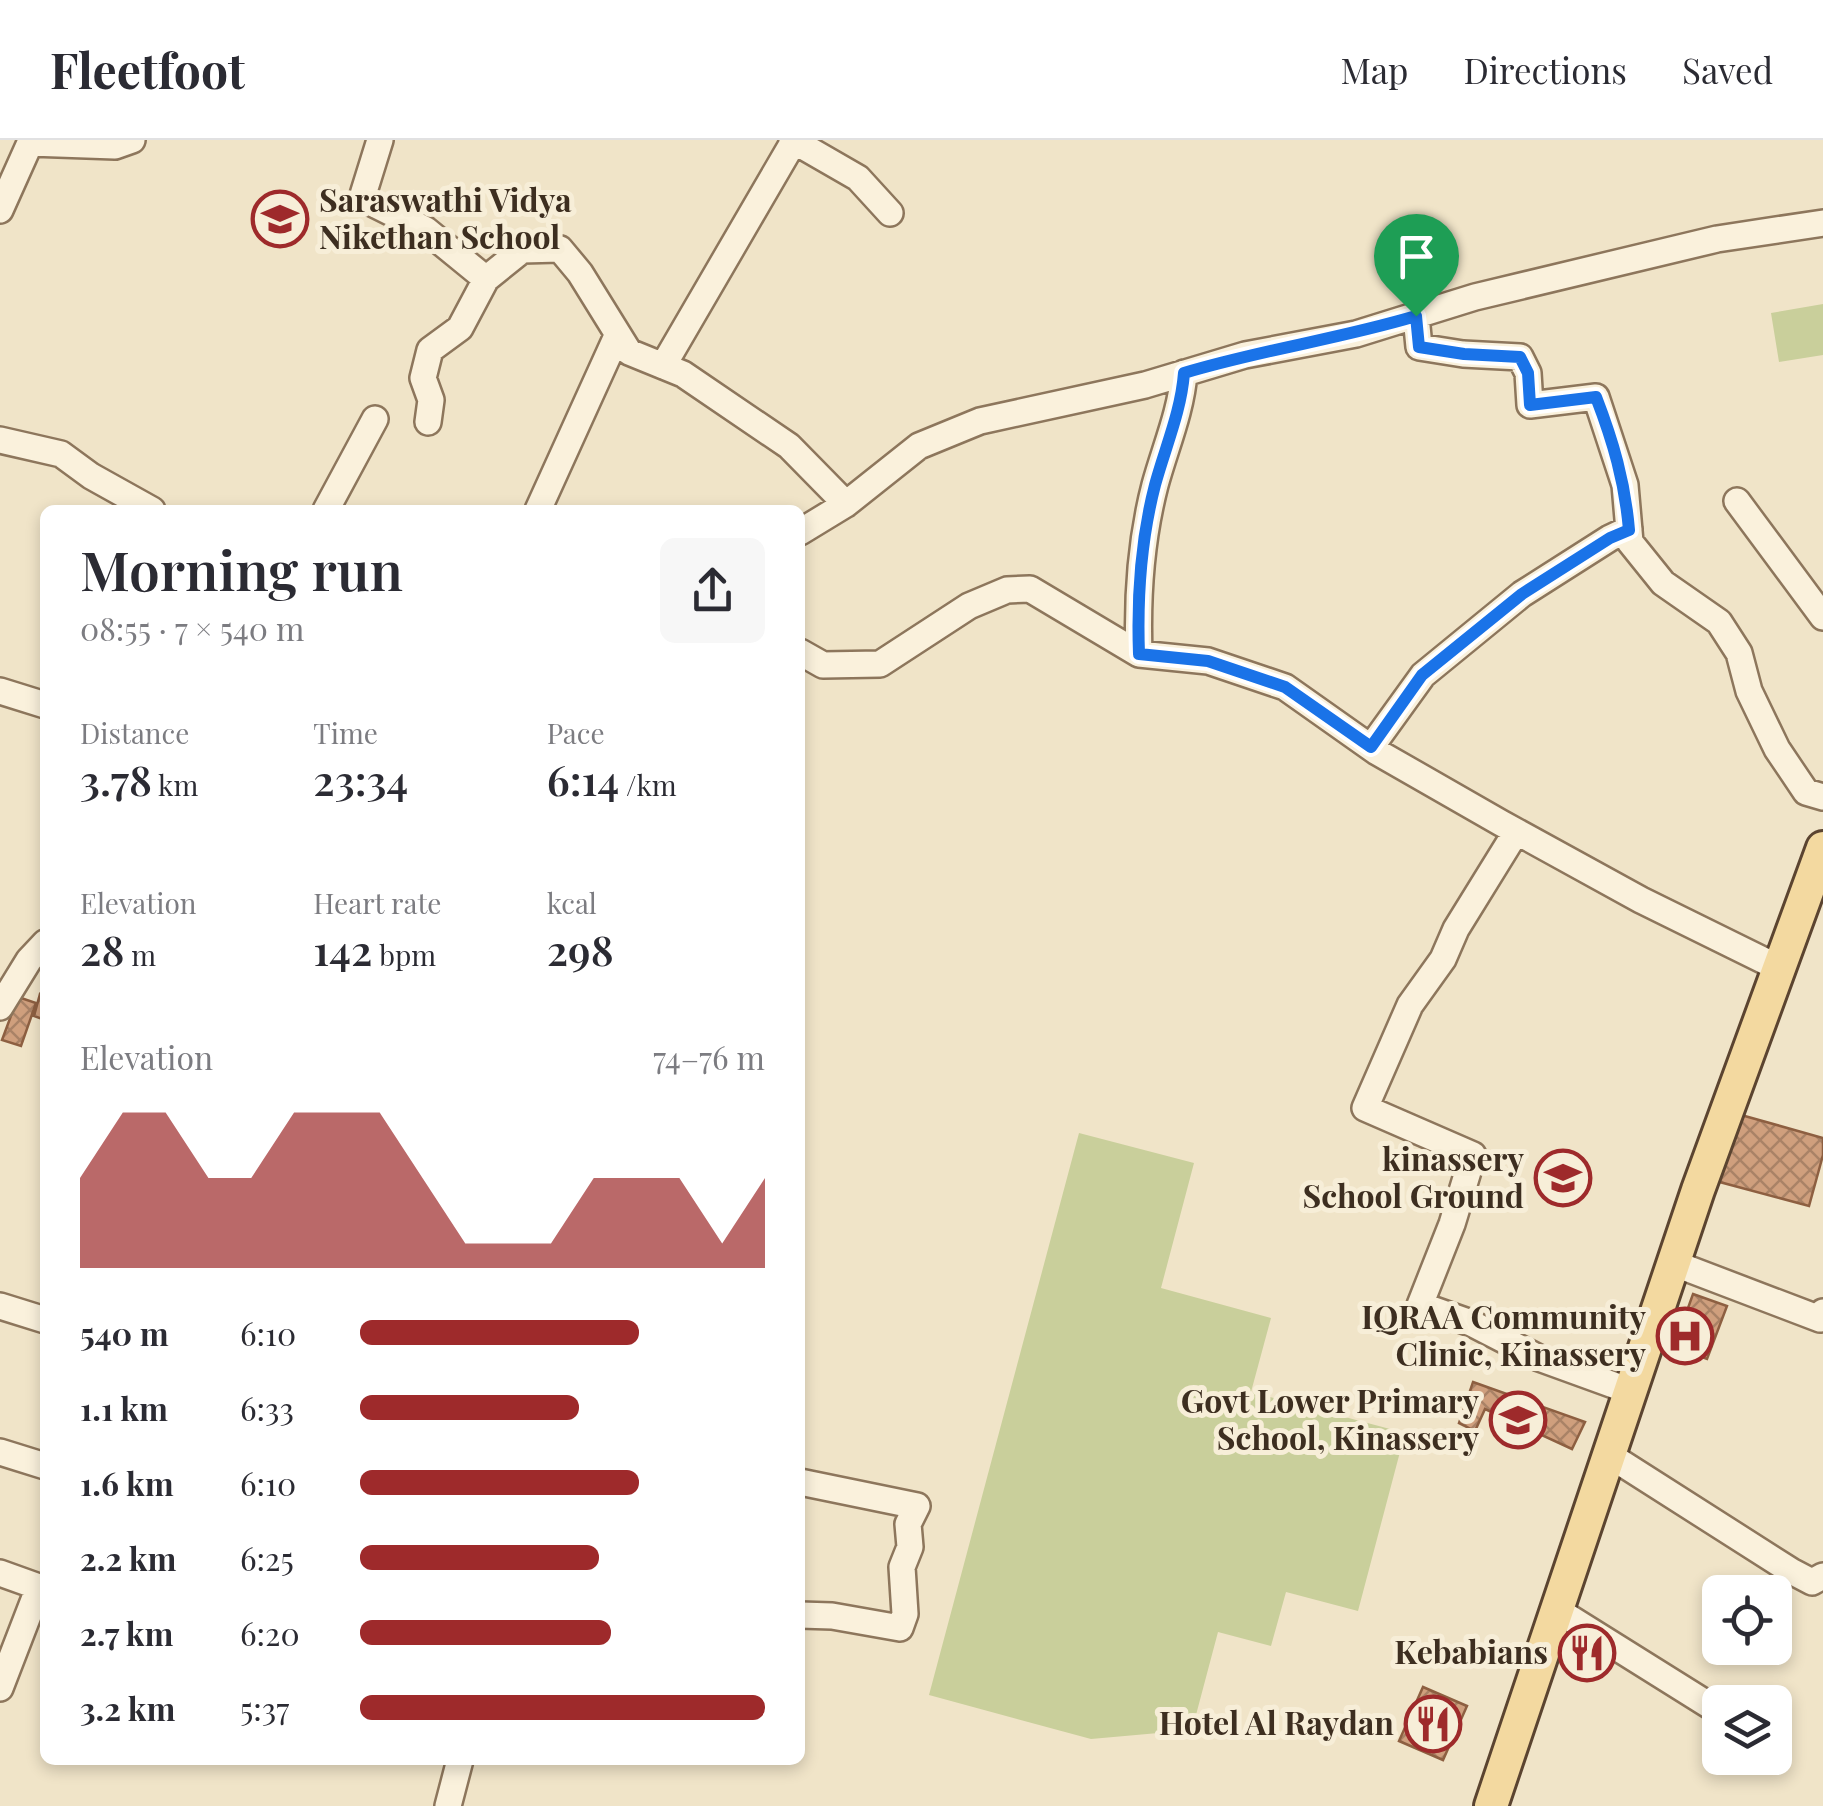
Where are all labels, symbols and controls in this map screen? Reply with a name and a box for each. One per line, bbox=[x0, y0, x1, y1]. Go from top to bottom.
text: Fleetfoot bbox=[50, 37, 245, 101]
text: Map bbox=[1340, 46, 1408, 93]
text: Directions bbox=[1463, 46, 1627, 93]
text: Saved bbox=[1682, 46, 1773, 93]
place label: Saraswathi Vidya Nikethan School bbox=[319, 177, 572, 257]
school or university icon: Saraswathi Vidya Nikethan School bbox=[250, 189, 310, 249]
pin bbox=[1374, 214, 1459, 317]
icon: arrive bbox=[1389, 229, 1444, 284]
text: Morning run bbox=[80, 531, 403, 605]
button: share bbox=[660, 538, 765, 643]
text: 08:55 · 7 × 540 m bbox=[80, 606, 304, 649]
text: Distance bbox=[80, 714, 189, 751]
text: Time bbox=[313, 714, 378, 751]
text: Pace bbox=[547, 714, 605, 751]
text: 3.78 bbox=[80, 751, 152, 807]
text: 23:34 bbox=[313, 751, 408, 807]
text: 6:14 bbox=[547, 751, 619, 807]
text: km bbox=[152, 766, 198, 803]
text: /km bbox=[619, 766, 677, 803]
text: Elevation bbox=[80, 884, 196, 921]
text: Heart rate bbox=[313, 884, 442, 921]
text: kcal bbox=[547, 884, 597, 921]
text: 28 bbox=[80, 921, 124, 977]
text: 142 bbox=[313, 921, 372, 977]
text: 298 bbox=[547, 921, 614, 977]
text: m bbox=[124, 936, 156, 973]
text: bpm bbox=[372, 936, 436, 973]
text: Elevation bbox=[80, 1035, 213, 1078]
text: 74–76 m bbox=[653, 1035, 765, 1078]
place label: kinassery School Ground bbox=[1302, 1136, 1524, 1216]
school or university icon: kinassery School Ground bbox=[1533, 1148, 1593, 1208]
place label: IQRAA Community Clinic, Kinassery bbox=[1361, 1294, 1646, 1374]
hospital icon: IQRAA Community Clinic, Kinassery bbox=[1655, 1306, 1715, 1366]
text: 540 m bbox=[80, 1311, 169, 1354]
text: 6:10 bbox=[240, 1311, 296, 1354]
place label: Govt Lower Primary School, Kinassery bbox=[1181, 1378, 1479, 1458]
text: 1.1 km bbox=[80, 1386, 168, 1429]
text: 6:33 bbox=[240, 1386, 294, 1429]
school or university icon: Govt Lower Primary School, Kinassery bbox=[1488, 1390, 1548, 1450]
text: 1.6 km bbox=[80, 1461, 174, 1504]
text: 6:10 bbox=[240, 1461, 296, 1504]
text: 2.2 km bbox=[80, 1536, 177, 1579]
text: 6:25 bbox=[240, 1536, 294, 1579]
map controls bbox=[1702, 1575, 1792, 1775]
button: locate bbox=[1702, 1575, 1792, 1665]
text: 2.7 km bbox=[80, 1611, 173, 1654]
text: 6:20 bbox=[240, 1611, 300, 1654]
restaurant icon: Kebabians bbox=[1557, 1623, 1617, 1683]
place label: Kebabians bbox=[1394, 1629, 1548, 1672]
button: layers bbox=[1702, 1685, 1792, 1775]
text: 3.2 km bbox=[80, 1686, 175, 1729]
text: 5:37 bbox=[240, 1686, 289, 1729]
restaurant icon: Hotel Al Raydan bbox=[1403, 1694, 1463, 1754]
place label: Hotel Al Raydan bbox=[1159, 1700, 1394, 1743]

